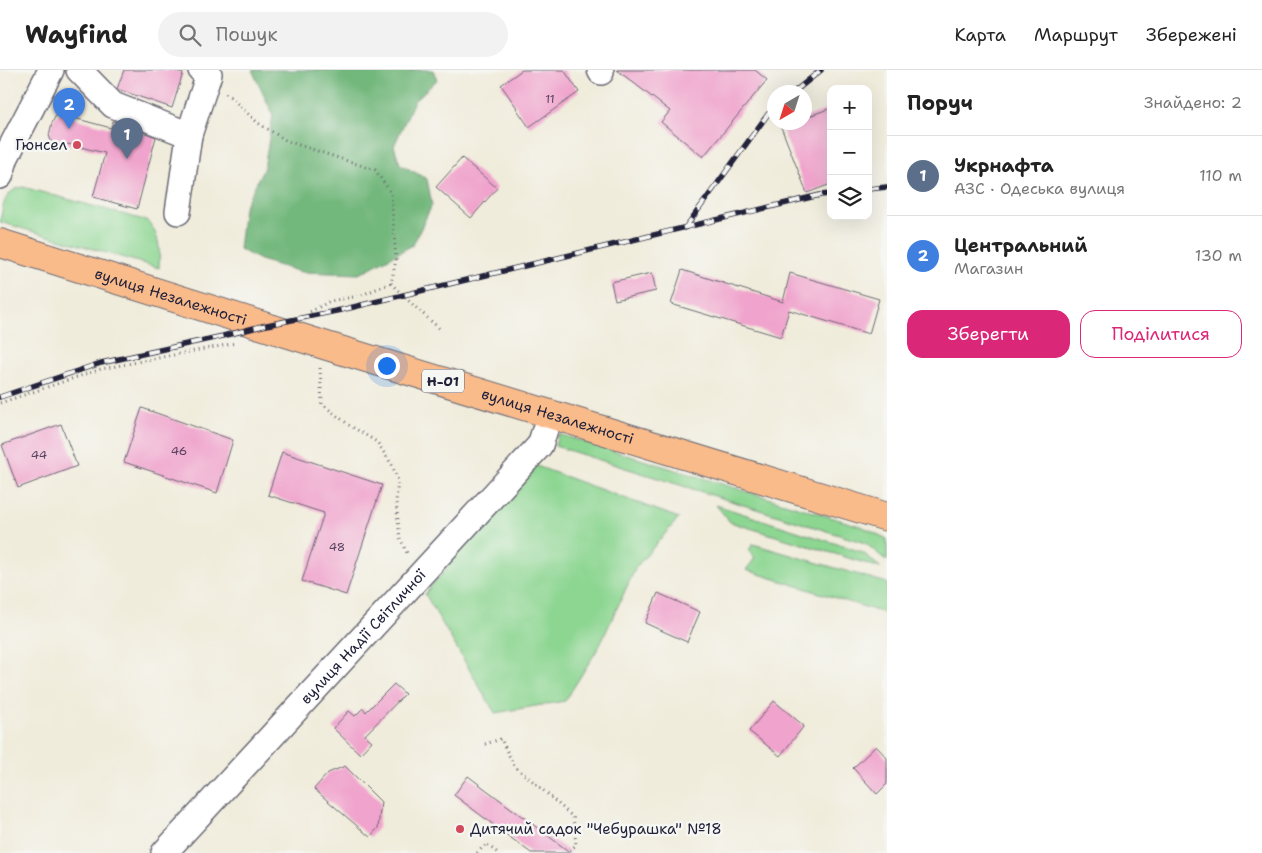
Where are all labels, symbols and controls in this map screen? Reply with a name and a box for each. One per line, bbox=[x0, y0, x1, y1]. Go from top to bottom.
search box bbox=[158, 12, 508, 57]
text: Wayfind bbox=[25, 19, 128, 51]
icon: search bbox=[176, 21, 204, 49]
text: Пошук bbox=[216, 22, 278, 47]
text: Карта bbox=[954, 23, 1006, 47]
text: Маршрут bbox=[1034, 23, 1118, 47]
text: Збережені bbox=[1146, 23, 1237, 47]
north arrow bbox=[767, 85, 812, 130]
map controls bbox=[827, 85, 872, 220]
button: + bbox=[827, 85, 872, 130]
pin: 2 bbox=[53, 88, 85, 129]
text: Поруч bbox=[907, 89, 973, 117]
house number: 11 bbox=[545, 91, 555, 107]
text: Знайдено: 2 bbox=[1144, 92, 1242, 113]
pin: 1 bbox=[111, 118, 143, 159]
button: − bbox=[827, 130, 872, 175]
place label: Гюнсел bbox=[15, 135, 68, 155]
marker: Гюнсел bbox=[71, 139, 83, 151]
text: Укрнафта bbox=[954, 153, 1054, 178]
text: 1 bbox=[919, 165, 927, 186]
text: 110 m bbox=[1199, 165, 1242, 186]
button: layers bbox=[827, 175, 872, 220]
text: АЗС · Одеська вулиця bbox=[954, 178, 1125, 199]
text: Центральний bbox=[954, 233, 1087, 258]
text: 2 bbox=[917, 245, 929, 266]
text: 130 m bbox=[1195, 245, 1242, 266]
text: Магазин bbox=[954, 258, 1023, 279]
street label: вулиця Незалежності bbox=[92, 263, 249, 330]
button: Зберегти bbox=[907, 310, 1070, 358]
button: Поділитися bbox=[1080, 310, 1242, 358]
your location bbox=[374, 353, 400, 379]
road number: Н-01 bbox=[422, 370, 464, 392]
street label: вулиця Незалежності bbox=[479, 384, 636, 449]
house number: 46 bbox=[171, 443, 187, 459]
house number: 44 bbox=[31, 447, 47, 463]
house number: 48 bbox=[329, 539, 345, 555]
street label: вулиця Надії Світличної bbox=[296, 565, 431, 708]
place label: Дитячий садок "Чебурашка" №18 bbox=[470, 819, 722, 839]
marker: Дитячий садок "Чебурашка" №18 bbox=[454, 823, 466, 835]

